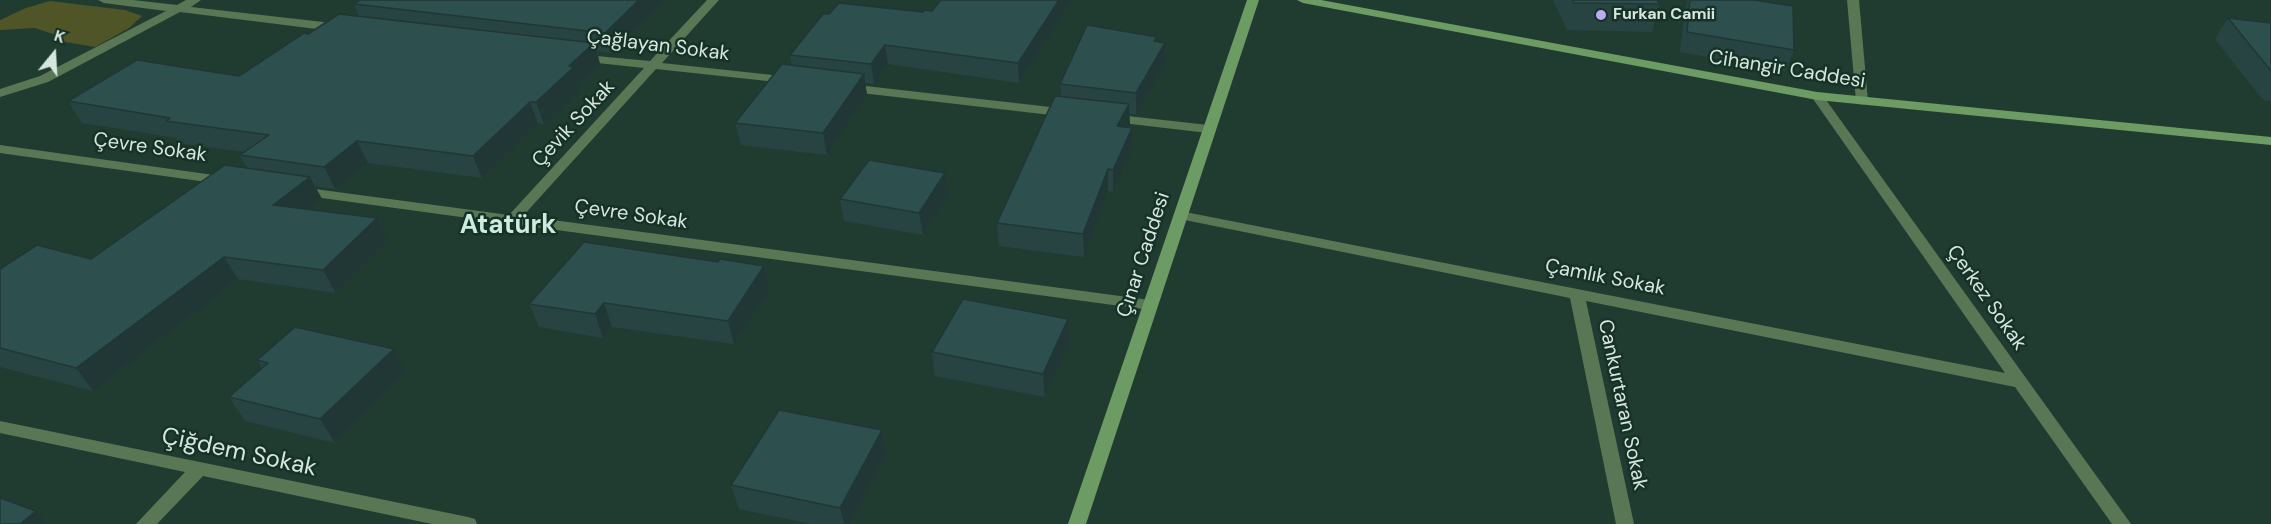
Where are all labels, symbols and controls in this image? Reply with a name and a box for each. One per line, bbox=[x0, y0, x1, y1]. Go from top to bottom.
place label: Furkan Camii bbox=[1613, 5, 1715, 25]
marker: Furkan Camii bbox=[1594, 8, 1608, 22]
north arrow bbox=[24, 24, 84, 84]
text: K bbox=[51, 25, 68, 48]
street label: Çağlayan Sokak bbox=[585, 25, 731, 67]
street label: Cihangir Caddesi bbox=[1707, 46, 1867, 94]
street label: Çevik Sokak bbox=[528, 75, 620, 173]
street label: Çevre Sokak bbox=[92, 128, 208, 168]
street label: Çınar Caddesi bbox=[1112, 189, 1176, 321]
street label: Çevre Sokak bbox=[573, 195, 689, 235]
district label: Atatürk bbox=[460, 210, 556, 242]
street label: Çerkez Sokak bbox=[1941, 241, 2031, 355]
street label: Çamlık Sokak bbox=[1543, 255, 1667, 301]
street label: Cankurtaran Sokak bbox=[1592, 317, 1652, 493]
street label: Çiğdem Sokak bbox=[159, 423, 319, 483]

